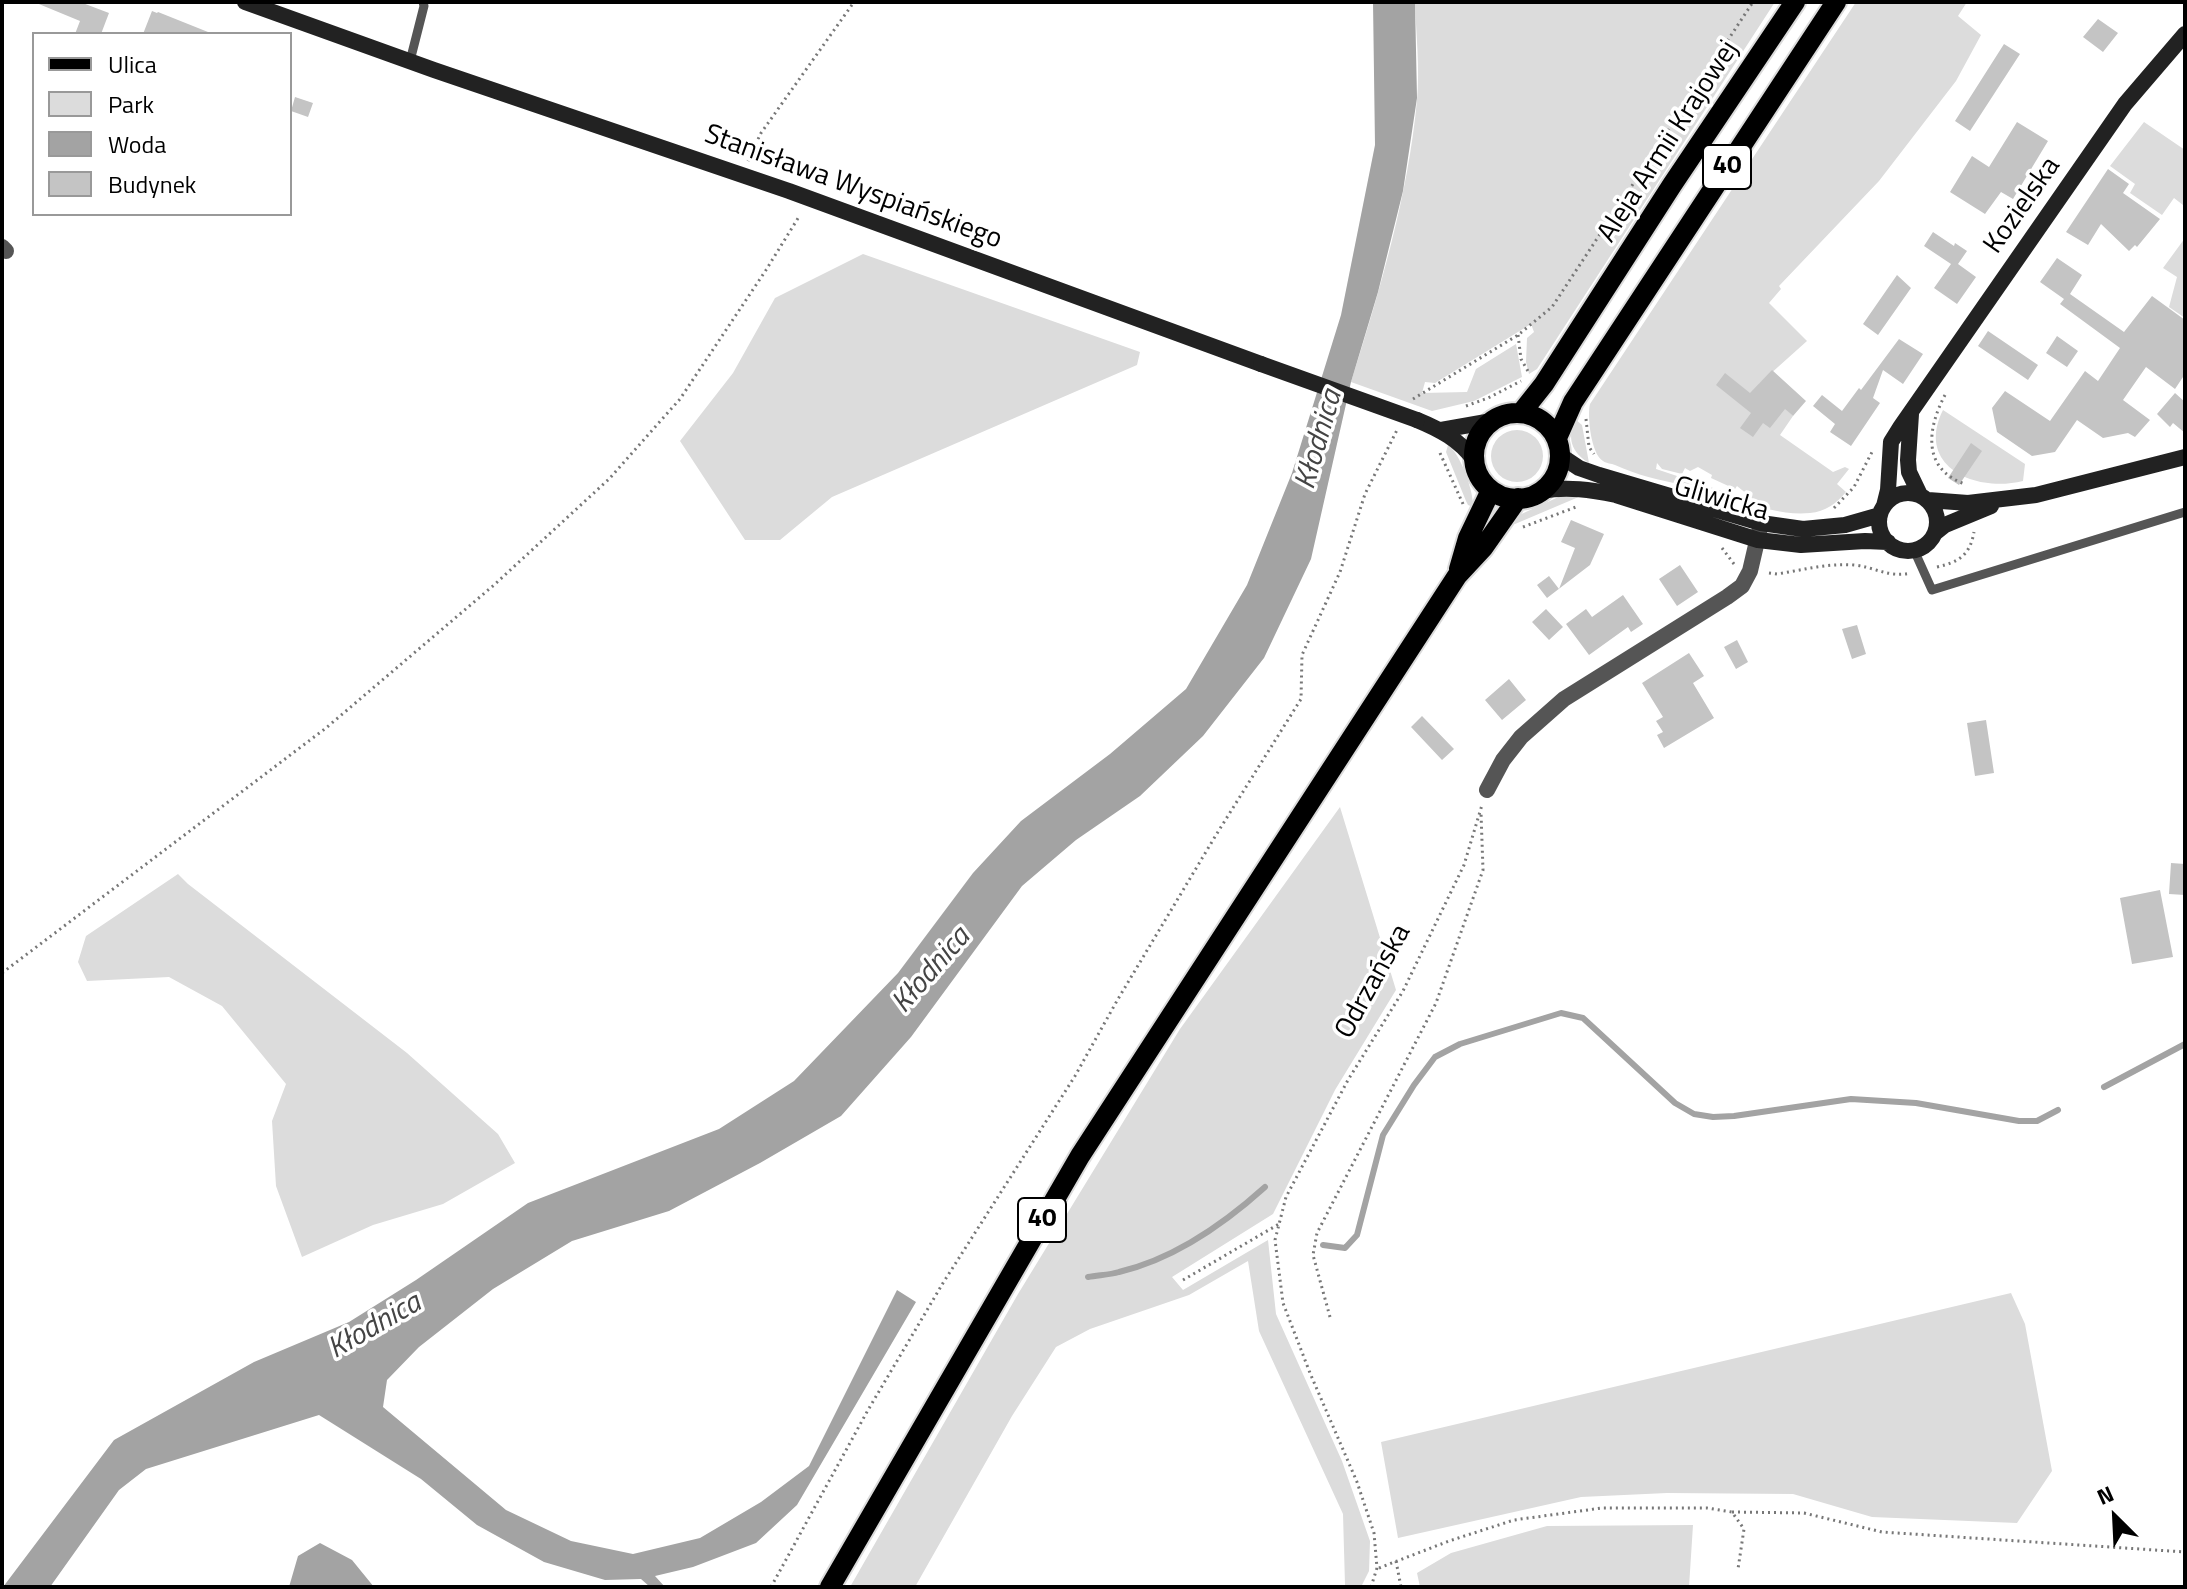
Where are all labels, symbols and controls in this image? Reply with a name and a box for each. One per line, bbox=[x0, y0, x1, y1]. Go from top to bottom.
legend bbox=[32, 32, 292, 216]
street label: Aleja Armii Krajowej bbox=[1591, 35, 1747, 249]
text: Ulica bbox=[108, 46, 157, 82]
text: Park bbox=[108, 86, 154, 122]
street label: Stanisława Wyspiańskiego bbox=[700, 119, 1006, 257]
text: Woda bbox=[108, 126, 166, 162]
road number: 40 bbox=[1703, 145, 1751, 189]
street label: Kozielska bbox=[1978, 151, 2068, 261]
text: Budynek bbox=[108, 166, 196, 202]
water label: Kłodnica bbox=[1289, 386, 1351, 494]
street label: Gliwicka bbox=[1670, 470, 1772, 530]
street label: Odrzańska bbox=[1329, 919, 1419, 1045]
water label: Kłodnica bbox=[885, 921, 979, 1021]
road number: 40 bbox=[1018, 1198, 1066, 1242]
water label: Kłodnica bbox=[322, 1286, 428, 1368]
text: N bbox=[2091, 1476, 2119, 1514]
north arrow bbox=[2075, 1477, 2155, 1557]

